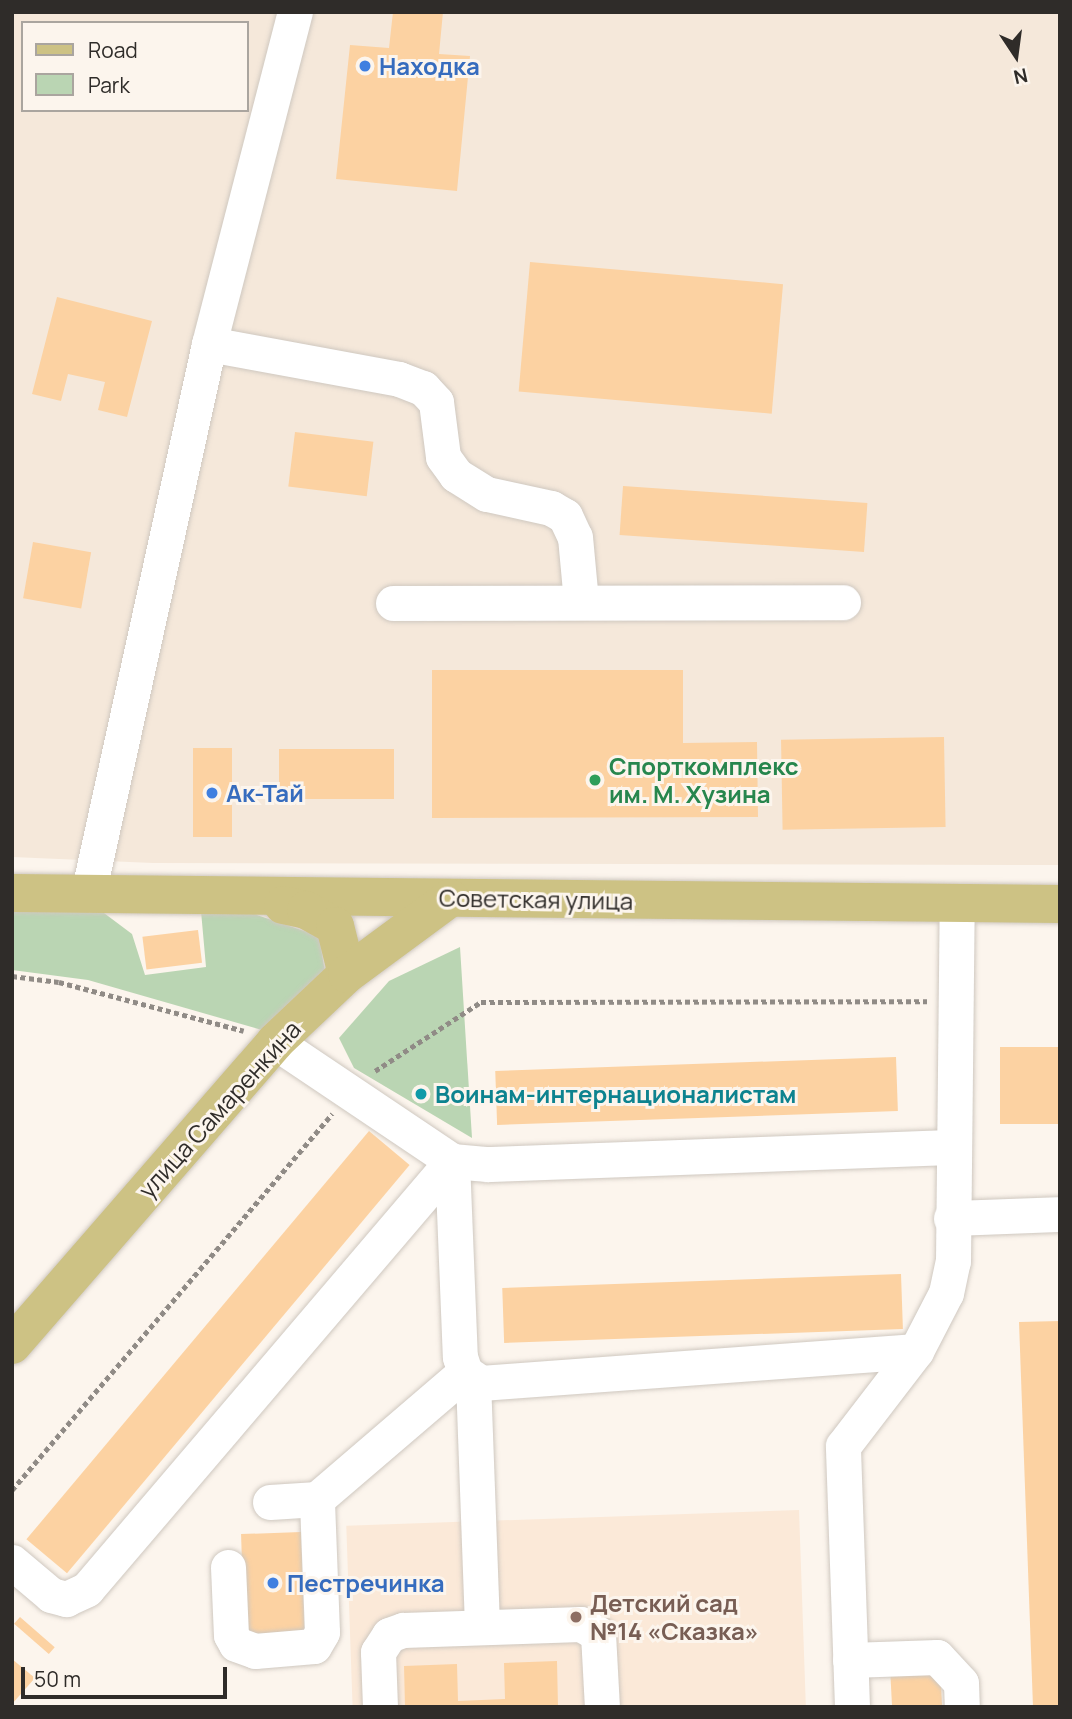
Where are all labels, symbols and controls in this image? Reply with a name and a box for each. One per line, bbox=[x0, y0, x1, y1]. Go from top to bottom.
legend bbox=[21, 21, 248, 112]
north arrow bbox=[981, 21, 1051, 91]
text: Road bbox=[88, 36, 138, 64]
place label: Находка bbox=[379, 52, 480, 80]
marker: Находка bbox=[357, 58, 373, 74]
text: N bbox=[1011, 62, 1030, 91]
text: Park bbox=[88, 71, 130, 99]
place label: Спорткомплекс им. М. Хузина bbox=[609, 752, 799, 808]
marker: Спорткомплекс им. М. Хузина bbox=[587, 772, 603, 788]
place label: Ак-Тай bbox=[226, 779, 304, 807]
marker: Ак-Тай bbox=[204, 785, 220, 801]
street label: Советская улица bbox=[439, 883, 633, 915]
street label: улица Самаренкина bbox=[132, 1014, 306, 1204]
place label: Воинам-интернационалистам bbox=[435, 1080, 796, 1108]
marker: Воинам-интернационалистам bbox=[413, 1086, 429, 1102]
place label: Пестречинка bbox=[287, 1569, 445, 1597]
marker: Пестречинка bbox=[265, 1575, 281, 1591]
place label: Детский сад №14 «Сказка» bbox=[590, 1589, 759, 1645]
marker: Детский сад №14 «Сказка» bbox=[568, 1609, 584, 1625]
scale bar bbox=[24, 1652, 231, 1696]
text: 50 m bbox=[34, 1665, 81, 1693]

